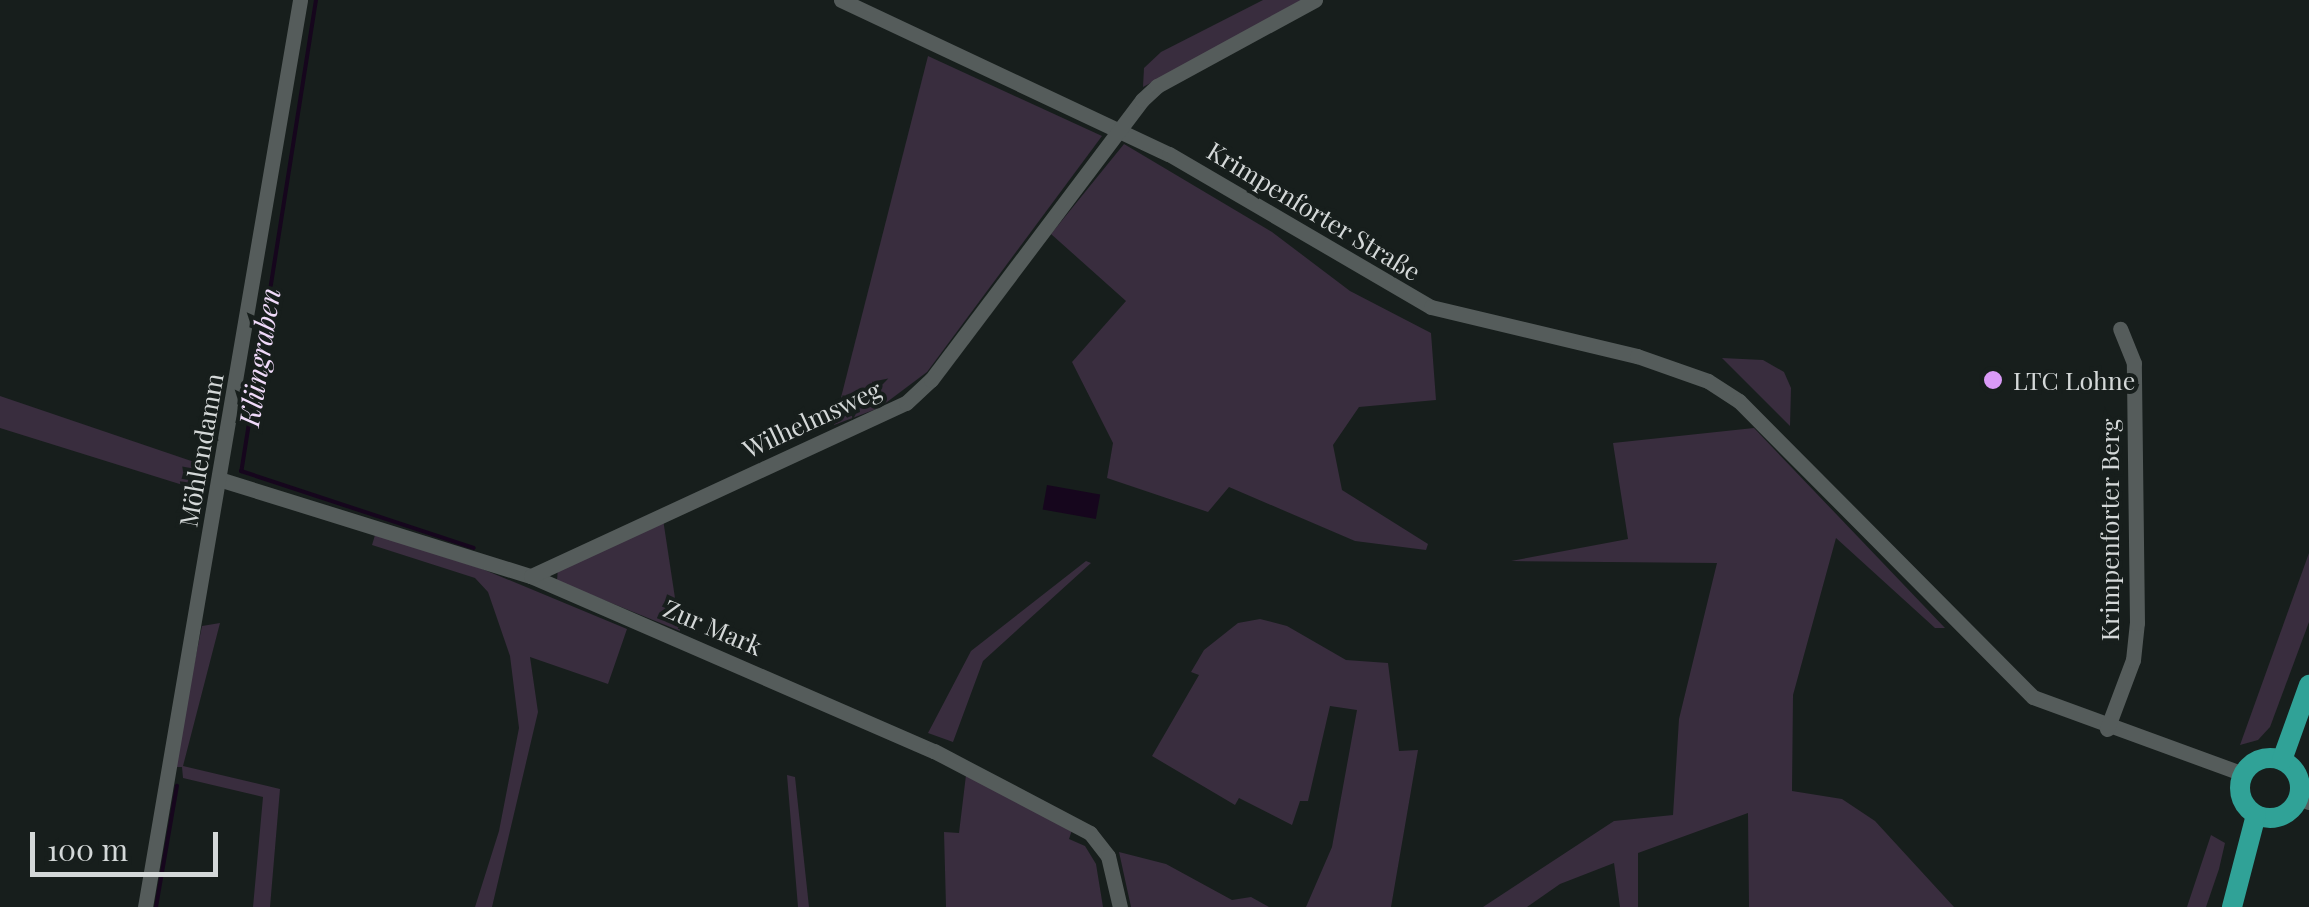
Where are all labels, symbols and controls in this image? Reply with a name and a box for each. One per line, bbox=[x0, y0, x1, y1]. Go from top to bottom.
street label: Krimpenforter Straße bbox=[1202, 135, 1426, 287]
water label: Klüngraben bbox=[231, 285, 287, 429]
place label: LTC Lohne bbox=[2013, 365, 2135, 395]
marker: LTC Lohne bbox=[1982, 369, 2004, 391]
street label: Möhlendamm bbox=[173, 371, 229, 529]
street label: Wilhelmsweg bbox=[738, 374, 886, 464]
street label: Krimpenforter Berg bbox=[2094, 418, 2124, 642]
street label: Zur Mark bbox=[659, 593, 767, 661]
scale bar bbox=[35, 812, 222, 874]
text: 100 m bbox=[47, 829, 128, 869]

